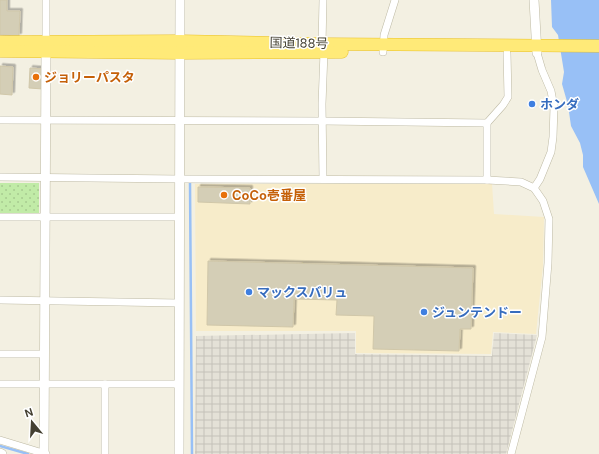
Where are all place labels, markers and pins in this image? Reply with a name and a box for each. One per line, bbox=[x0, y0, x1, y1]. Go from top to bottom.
place label: ジョリーパスタ bbox=[44, 69, 135, 86]
marker: ジョリーパスタ bbox=[31, 72, 41, 82]
place label: ホンダ bbox=[540, 96, 579, 113]
marker: ホンダ bbox=[527, 99, 537, 109]
place label: CoCo壱番屋 bbox=[232, 187, 306, 204]
marker: CoCo壱番屋 bbox=[219, 190, 229, 200]
place label: マックスバリュ bbox=[257, 284, 348, 301]
marker: マックスバリュ bbox=[244, 287, 254, 297]
place label: ジュンテンドー bbox=[432, 304, 522, 321]
marker: ジュンテンドー bbox=[419, 307, 429, 317]

